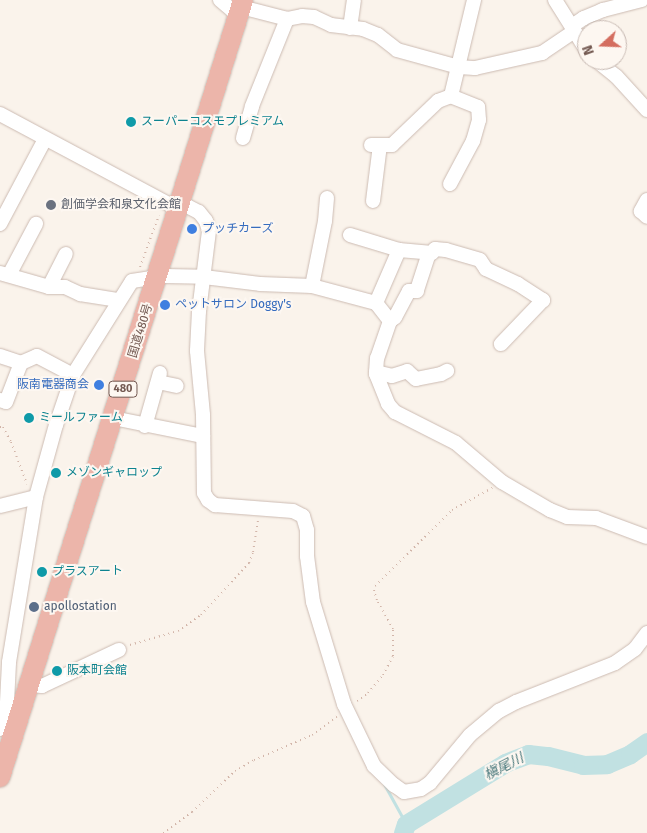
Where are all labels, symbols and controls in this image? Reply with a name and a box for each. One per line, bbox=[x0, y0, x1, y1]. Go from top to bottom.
north arrow bbox=[577, 20, 627, 70]
text: N bbox=[579, 43, 598, 57]
place label: スーパーコスモプレミアム bbox=[141, 115, 285, 129]
marker: スーパーコスモプレミアム bbox=[125, 116, 137, 128]
place label: 創価学会和泉文化会館 bbox=[61, 198, 181, 212]
marker: 創価学会和泉文化会館 bbox=[45, 199, 57, 211]
place label: プッチカーズ bbox=[202, 222, 274, 236]
marker: プッチカーズ bbox=[186, 223, 198, 235]
place label: ペットサロン Doggy's bbox=[175, 298, 291, 312]
marker: ペットサロン Doggy's bbox=[159, 299, 171, 311]
street label: 国道480号 bbox=[126, 302, 156, 360]
place label: 阪南電器商会 bbox=[17, 378, 89, 392]
marker: 阪南電器商会 bbox=[93, 379, 105, 391]
road number: 480 bbox=[108, 380, 138, 398]
place label: ミールファーム bbox=[39, 411, 123, 425]
marker: ミールファーム bbox=[23, 412, 35, 424]
place label: メゾンギャロップ bbox=[66, 466, 162, 480]
marker: メゾンギャロップ bbox=[50, 467, 62, 479]
place label: プラスアート bbox=[52, 565, 123, 579]
marker: プラスアート bbox=[36, 566, 48, 578]
place label: apollostation bbox=[44, 600, 117, 614]
marker: apollostation bbox=[28, 601, 40, 613]
place label: 阪本町会館 bbox=[67, 664, 127, 678]
marker: 阪本町会館 bbox=[51, 665, 63, 677]
water label: 槇尾川 bbox=[481, 750, 527, 784]

